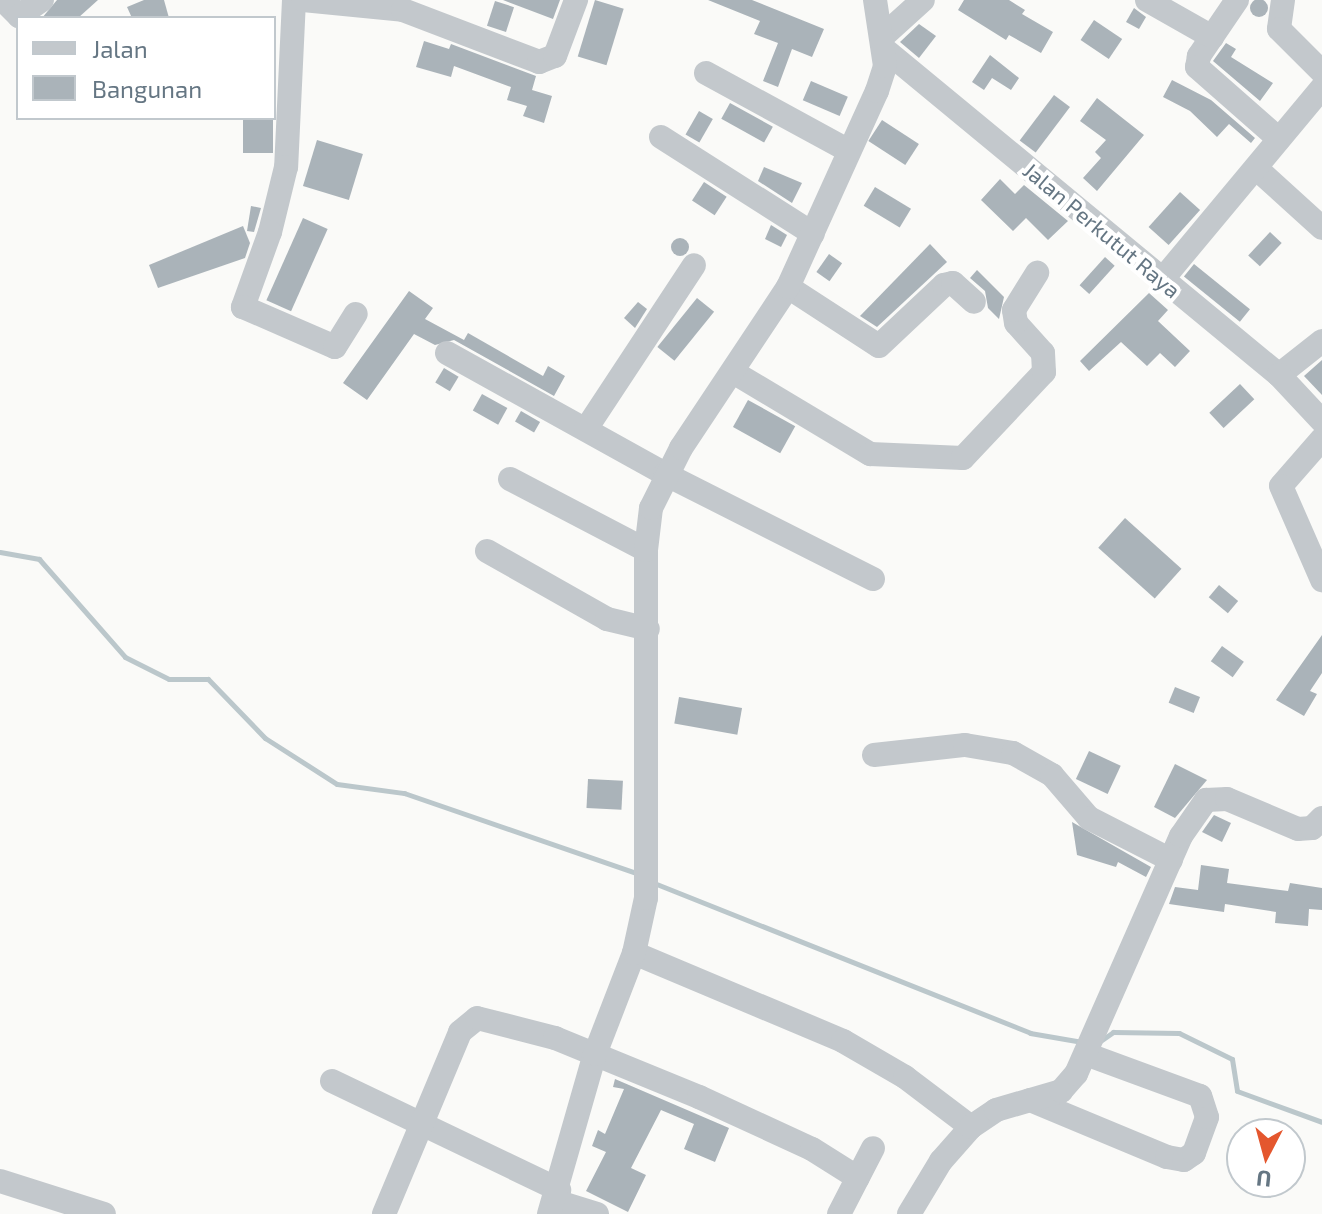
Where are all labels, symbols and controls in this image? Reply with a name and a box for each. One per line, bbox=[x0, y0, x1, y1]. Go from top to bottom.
legend bbox=[16, 16, 276, 120]
text: Jalan bbox=[92, 34, 148, 63]
text: Bangunan bbox=[92, 74, 202, 103]
street label: Jalan Perkutut Raya bbox=[1018, 157, 1186, 303]
north arrow bbox=[1226, 1118, 1306, 1198]
text: U bbox=[1255, 1166, 1273, 1194]

